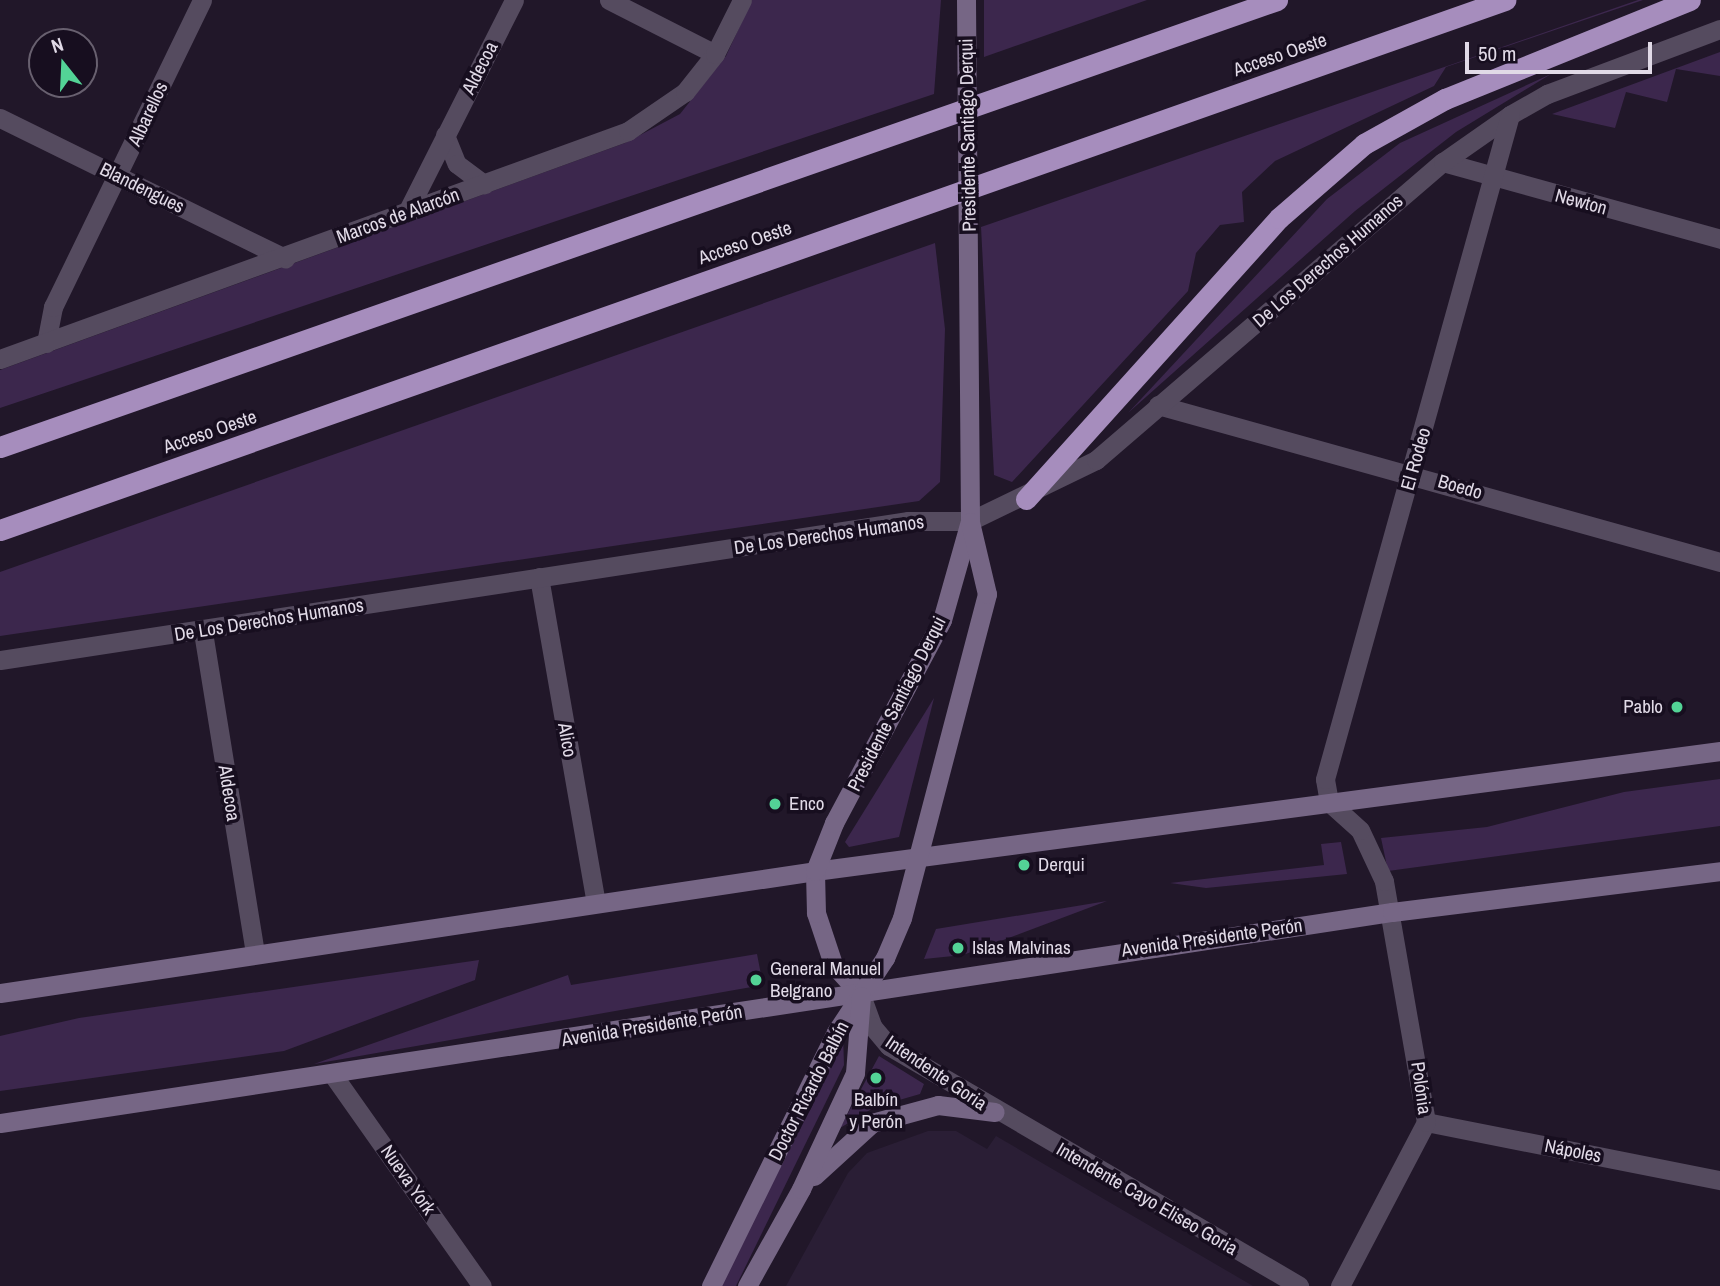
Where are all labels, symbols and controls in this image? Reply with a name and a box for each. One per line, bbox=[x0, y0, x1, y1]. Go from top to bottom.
north arrow bbox=[28, 28, 98, 98]
street label: Acceso Oeste bbox=[1230, 28, 1330, 82]
scale bar bbox=[1468, 28, 1655, 72]
text: N bbox=[48, 31, 66, 59]
street label: Aldecoa bbox=[457, 38, 503, 98]
street label: Presidente Santiago Derqui bbox=[955, 38, 981, 232]
text: 50 m bbox=[1478, 39, 1516, 68]
street label: Albarellos bbox=[123, 78, 173, 150]
street label: Blandengues bbox=[96, 158, 188, 218]
street label: Marcos de Alarcón bbox=[333, 183, 463, 249]
street label: Newton bbox=[1553, 184, 1609, 220]
street label: De Los Derechos Humanos bbox=[1248, 190, 1408, 332]
street label: Acceso Oeste bbox=[695, 216, 795, 270]
street label: Acceso Oeste bbox=[160, 405, 260, 459]
street label: El Rodeo bbox=[1396, 425, 1436, 493]
street label: Boedo bbox=[1435, 470, 1485, 504]
street label: De Los Derechos Humanos bbox=[733, 510, 925, 560]
street label: De Los Derechos Humanos bbox=[173, 594, 365, 646]
street label: Presidente Santiago Derqui bbox=[843, 613, 951, 795]
place label: Pablo bbox=[1623, 696, 1663, 718]
marker: Pablo bbox=[1669, 699, 1685, 715]
street label: Alico bbox=[553, 721, 581, 759]
street label: Aldecoa bbox=[213, 763, 245, 823]
place label: Enco bbox=[789, 793, 825, 815]
marker: Enco bbox=[767, 796, 783, 812]
place label: Derqui bbox=[1038, 854, 1085, 876]
marker: Derqui bbox=[1016, 857, 1032, 873]
street label: Avenida Presidente Perón bbox=[1120, 914, 1304, 962]
place label: Islas Malvinas bbox=[972, 937, 1071, 959]
marker: Islas Malvinas bbox=[950, 940, 966, 956]
place label: General Manuel Belgrano bbox=[770, 958, 881, 1002]
marker: General Manuel Belgrano bbox=[748, 972, 764, 988]
street label: Avenida Presidente Perón bbox=[560, 1000, 744, 1052]
street label: Doctor Ricardo Balbín bbox=[764, 1018, 854, 1164]
street label: Intendente Goria bbox=[881, 1031, 991, 1115]
street label: Polónia bbox=[1406, 1060, 1436, 1116]
marker: Balbín y Perón bbox=[868, 1070, 884, 1086]
place label: Balbín y Perón bbox=[849, 1089, 903, 1133]
street label: Nápoles bbox=[1543, 1134, 1603, 1168]
street label: Intendente Cayo Eliseo Goria bbox=[1052, 1138, 1242, 1260]
street label: Nueva York bbox=[376, 1141, 440, 1219]

